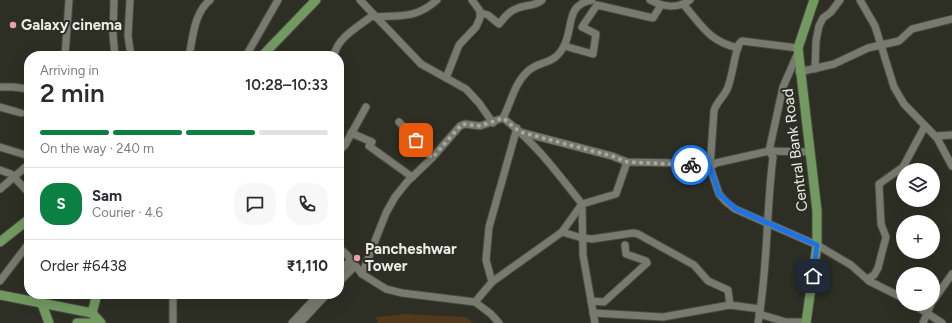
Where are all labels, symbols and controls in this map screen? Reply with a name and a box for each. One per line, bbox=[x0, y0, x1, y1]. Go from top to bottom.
place label: Galaxy cinema bbox=[21, 16, 122, 34]
marker: Galaxy cinema bbox=[8, 20, 18, 30]
text: Arriving in bbox=[40, 63, 99, 78]
text: 10:28–10:33 bbox=[245, 76, 328, 94]
text: 2 min bbox=[40, 77, 105, 109]
street label: Central Bank Road bbox=[779, 88, 811, 212]
pin bbox=[399, 123, 433, 157]
icon: bag bbox=[405, 129, 427, 151]
text: On the way · 240 m bbox=[40, 141, 154, 156]
courier bbox=[671, 145, 711, 185]
icon: bike bbox=[680, 154, 702, 176]
map controls bbox=[896, 163, 940, 311]
button: layers bbox=[896, 163, 940, 207]
button: chat bbox=[234, 183, 276, 225]
button: phone bbox=[286, 183, 328, 225]
text: Sam bbox=[92, 187, 122, 205]
text: S bbox=[56, 195, 66, 213]
text: Courier · 4.6 bbox=[92, 205, 163, 220]
button: + bbox=[896, 215, 940, 259]
place label: Pancheshwar Tower bbox=[365, 240, 457, 275]
marker: Pancheshwar Tower bbox=[352, 253, 362, 263]
text: Order #6438 bbox=[40, 257, 127, 275]
text: ₹1,110 bbox=[286, 257, 328, 275]
pin bbox=[796, 259, 830, 293]
icon: home bbox=[802, 265, 824, 287]
button: − bbox=[896, 267, 940, 311]

